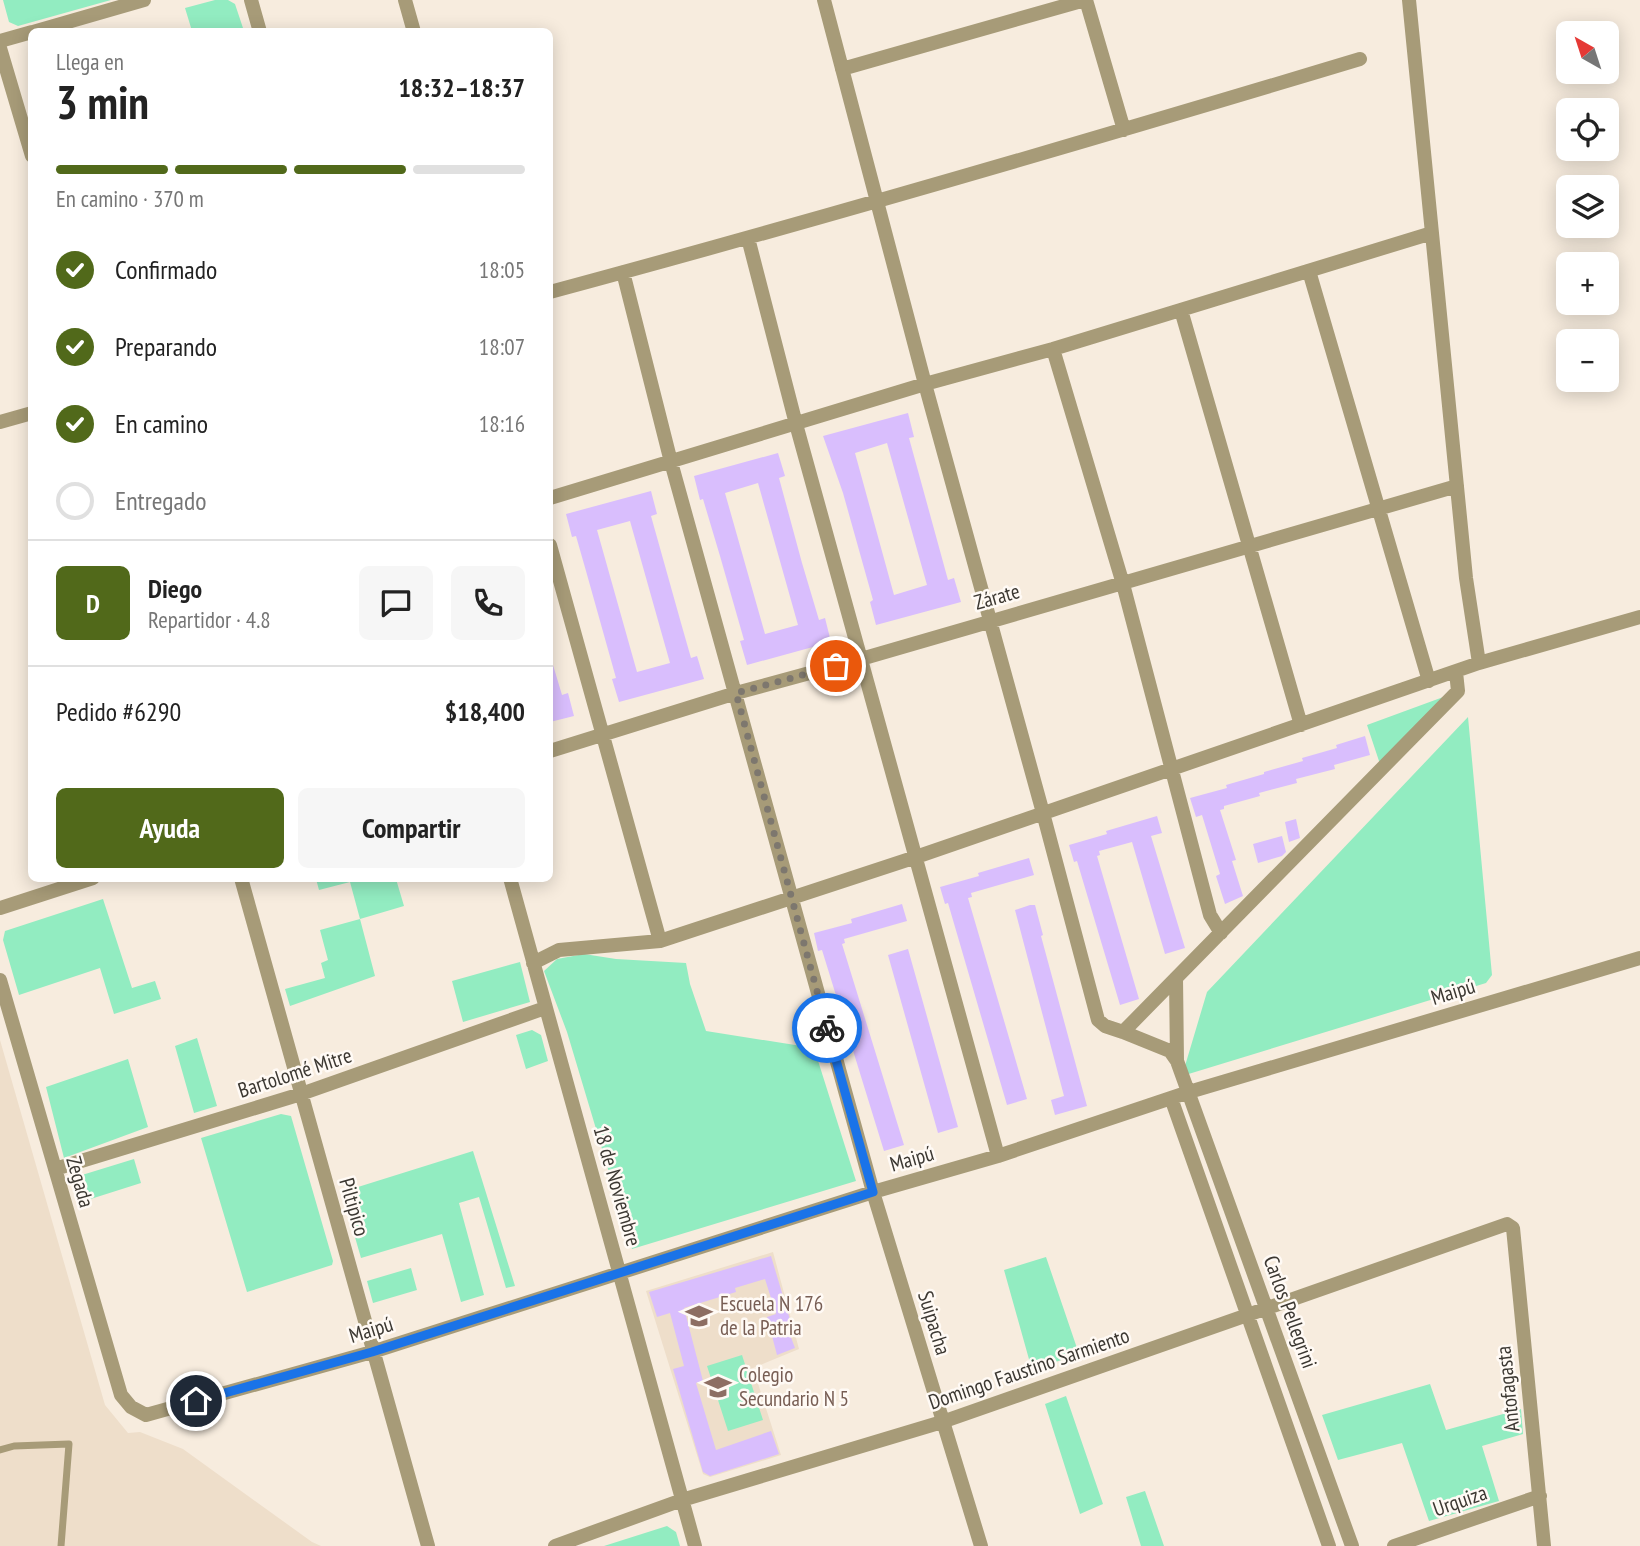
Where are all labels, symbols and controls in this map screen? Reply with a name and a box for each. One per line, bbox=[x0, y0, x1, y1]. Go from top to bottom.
north arrow bbox=[1556, 21, 1619, 84]
map controls bbox=[1556, 21, 1619, 392]
text: Llega en bbox=[56, 47, 124, 76]
text: 18:32–18:37 bbox=[398, 71, 525, 104]
text: 3 min bbox=[56, 72, 149, 132]
button: locate bbox=[1556, 98, 1619, 161]
button: layers bbox=[1556, 175, 1619, 238]
text: En camino · 370 m bbox=[56, 184, 204, 213]
icon: check bbox=[56, 251, 94, 289]
button: + bbox=[1556, 252, 1619, 315]
text: Confirmado bbox=[115, 253, 217, 286]
text: 18:05 bbox=[479, 255, 525, 284]
icon: check bbox=[56, 328, 94, 366]
button: − bbox=[1556, 329, 1619, 392]
text: Preparando bbox=[115, 330, 217, 363]
text: 18:07 bbox=[479, 332, 525, 361]
icon: check bbox=[56, 405, 94, 443]
text: En camino bbox=[115, 407, 208, 440]
text: 18:16 bbox=[479, 409, 525, 438]
text: Entregado bbox=[115, 484, 207, 517]
button: chat bbox=[359, 566, 433, 640]
button: phone bbox=[451, 566, 525, 640]
text: Diego bbox=[148, 572, 202, 605]
street label: Zárate bbox=[971, 577, 1023, 616]
text: D bbox=[86, 587, 100, 620]
text: Repartidor · 4.8 bbox=[148, 605, 271, 634]
pin bbox=[806, 636, 866, 696]
icon: bag bbox=[817, 647, 855, 685]
text: Pedido #6290 bbox=[56, 695, 181, 728]
text: $18,400 bbox=[445, 695, 525, 728]
button: Ayuda bbox=[56, 788, 284, 868]
button: Compartir bbox=[298, 788, 525, 868]
street label: Maipú bbox=[1428, 972, 1478, 1011]
courier bbox=[792, 993, 862, 1063]
icon: bike bbox=[808, 1009, 846, 1047]
street label: Bartolomé Mitre bbox=[235, 1041, 355, 1104]
street label: 18 de Noviembre bbox=[587, 1122, 648, 1249]
street label: Maipú bbox=[887, 1139, 937, 1178]
street label: Zegada bbox=[60, 1153, 101, 1211]
street label: Piltipico bbox=[333, 1175, 376, 1239]
street label: Carlos Pellegrini bbox=[1258, 1252, 1323, 1372]
street label: Suipacha bbox=[912, 1288, 957, 1358]
place label: Escuela N 176 de la Patria bbox=[720, 1290, 823, 1341]
school or university icon: Escuela N 176 de la Patria bbox=[684, 1301, 714, 1331]
street label: Maipú bbox=[346, 1310, 396, 1349]
street label: Domingo Faustino Sarmiento bbox=[925, 1322, 1133, 1416]
street label: Antofagasta bbox=[1490, 1345, 1525, 1433]
place label: Colegio Secundario N 5 bbox=[739, 1361, 849, 1412]
pin bbox=[166, 1371, 226, 1431]
school or university icon: Colegio Secundario N 5 bbox=[703, 1372, 733, 1402]
icon: home bbox=[177, 1382, 215, 1420]
street label: Urquiza bbox=[1429, 1479, 1490, 1522]

